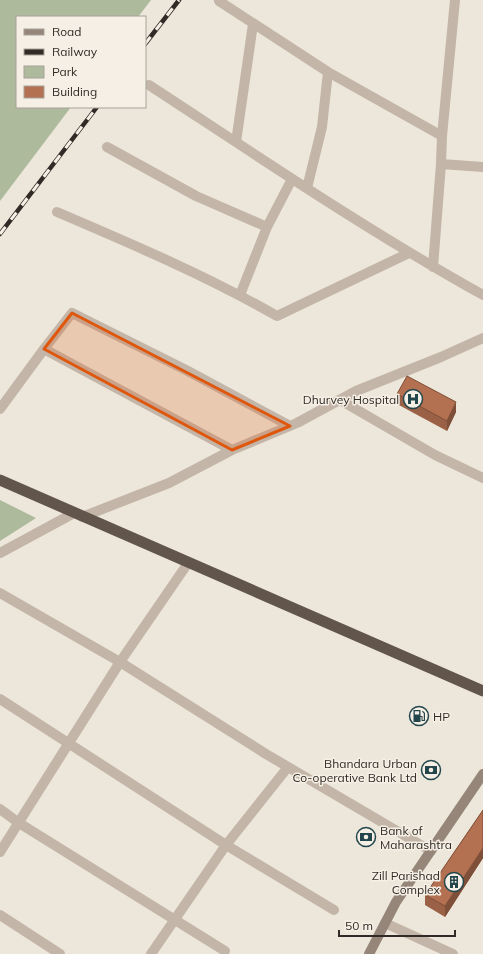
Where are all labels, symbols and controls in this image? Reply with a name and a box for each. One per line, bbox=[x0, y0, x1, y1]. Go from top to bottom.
legend bbox=[16, 16, 146, 108]
text: Road bbox=[52, 24, 81, 39]
text: Railway bbox=[52, 44, 98, 59]
text: Park bbox=[52, 64, 78, 79]
text: Building bbox=[52, 84, 97, 99]
hospital icon: Dhurvey Hospital bbox=[402, 388, 424, 410]
place label: Dhurvey Hospital bbox=[303, 392, 399, 407]
fuel station icon: HP bbox=[408, 705, 430, 727]
place label: HP bbox=[433, 709, 450, 724]
place label: Bhandara Urban Co-operative Bank Ltd bbox=[292, 756, 417, 785]
bank icon: Bhandara Urban Co-operative Bank Ltd bbox=[420, 759, 442, 781]
place label: Bank of Maharashtra bbox=[380, 823, 452, 852]
bank icon: Bank of Maharashtra bbox=[355, 826, 377, 848]
place label: Zill Parishad Complex bbox=[372, 868, 441, 897]
building icon: Zill Parishad Complex bbox=[443, 871, 465, 893]
scale bar bbox=[339, 912, 455, 938]
text: 50 m bbox=[345, 918, 373, 933]

